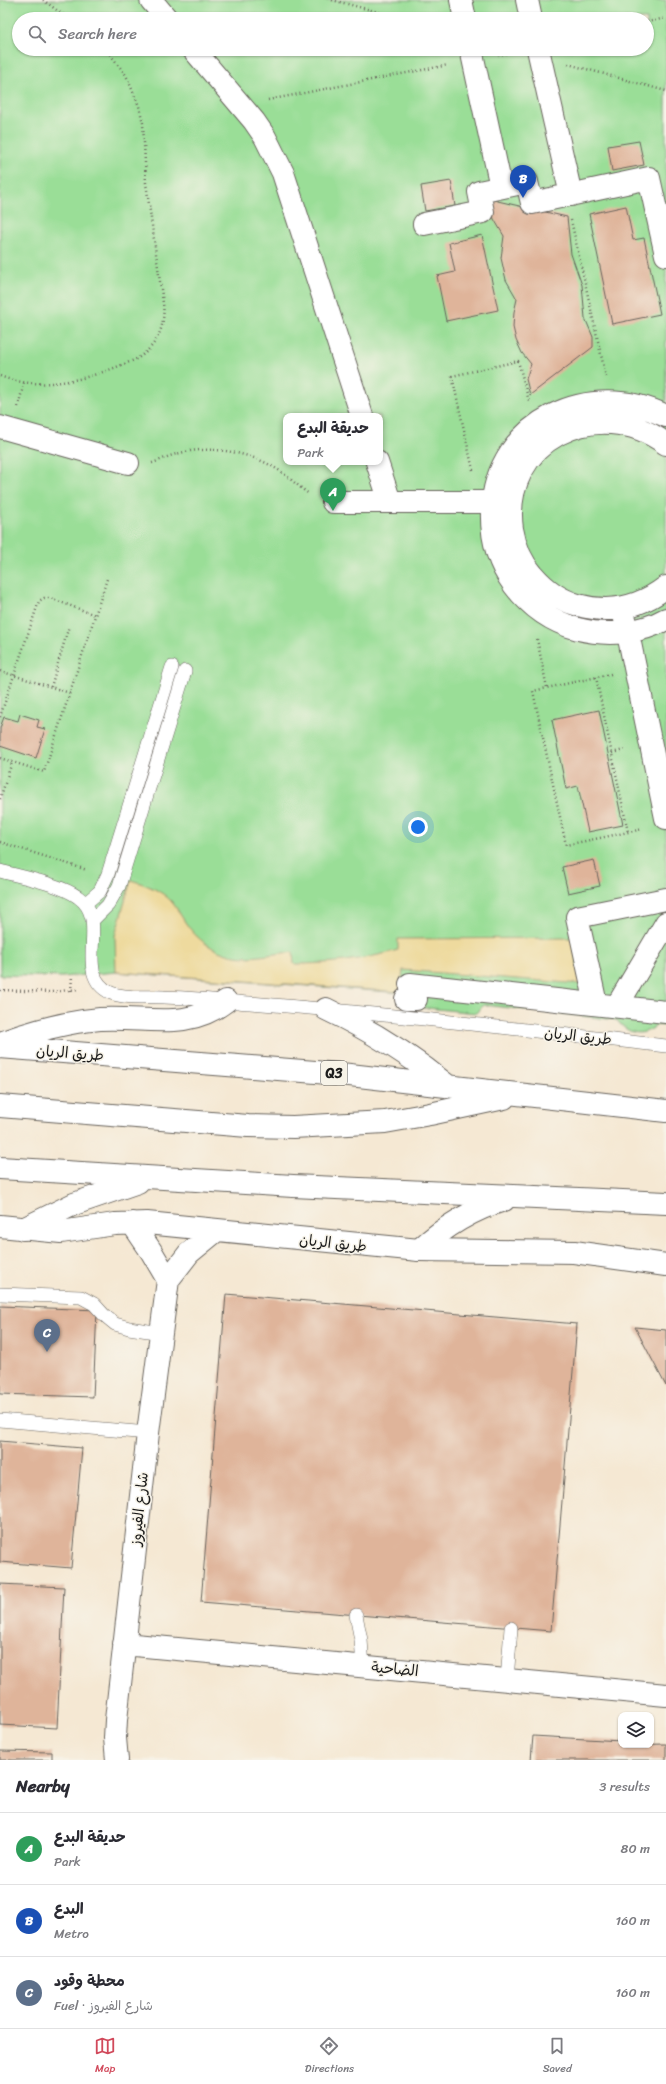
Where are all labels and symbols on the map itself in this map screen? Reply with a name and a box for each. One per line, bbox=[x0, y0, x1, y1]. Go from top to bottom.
pin: B bbox=[510, 165, 536, 198]
pin: A bbox=[320, 478, 346, 511]
your location bbox=[408, 817, 428, 837]
street label: طريق الريان bbox=[543, 1020, 613, 1052]
street label: طريق الريان bbox=[35, 1038, 105, 1068]
road number: Q3 bbox=[321, 1061, 347, 1085]
street label: طريق الريان bbox=[298, 1227, 368, 1259]
pin: C bbox=[34, 1319, 60, 1352]
street label: شارع الفيروز bbox=[122, 1471, 156, 1548]
street label: الضاحية bbox=[370, 1654, 420, 1684]

